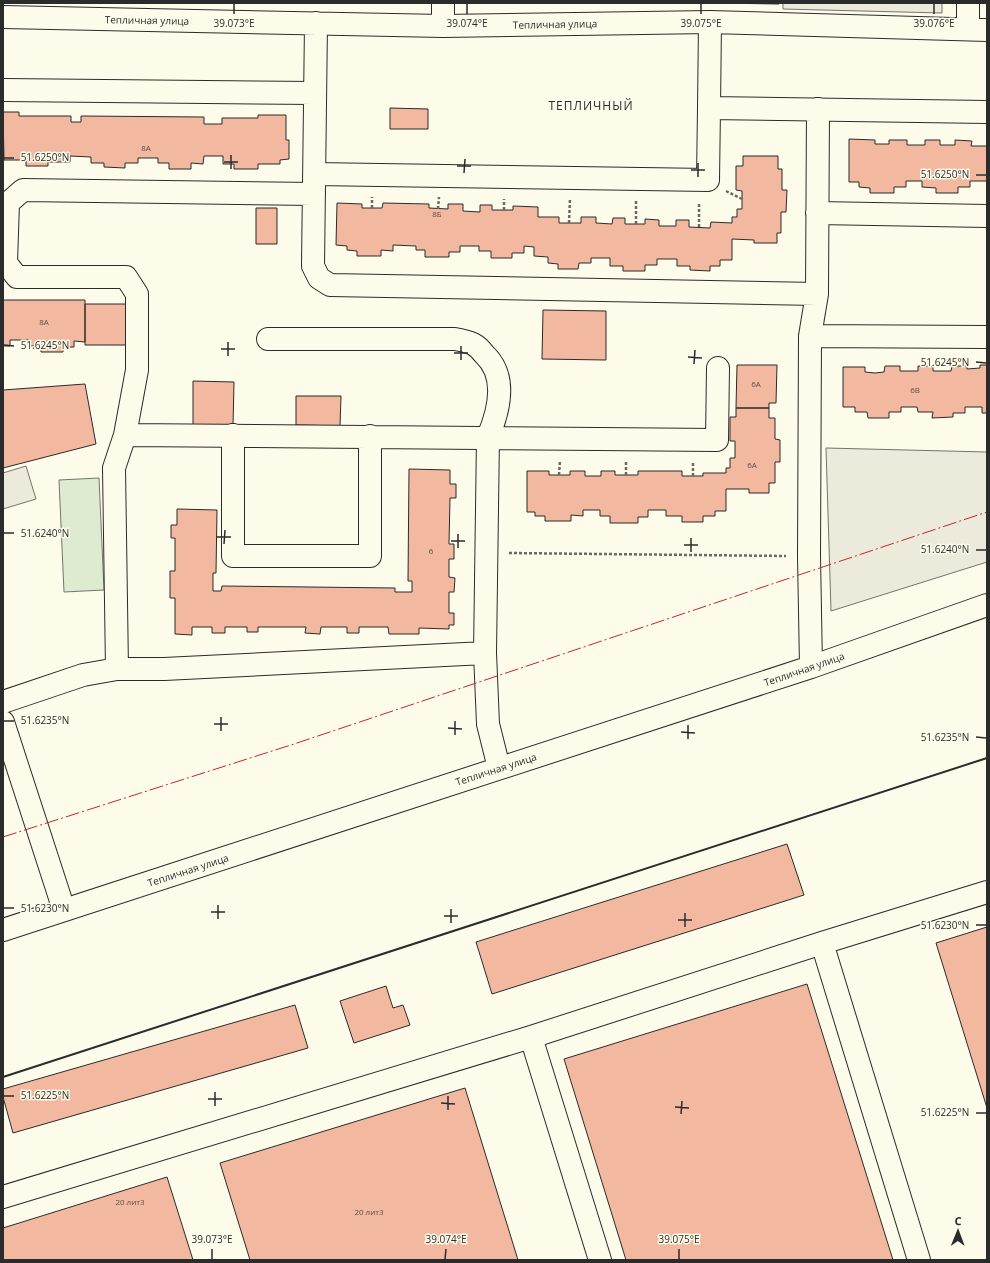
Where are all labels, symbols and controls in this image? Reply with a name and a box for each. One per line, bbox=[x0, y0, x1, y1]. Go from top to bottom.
street label: Тепличная улица bbox=[105, 12, 189, 28]
text: 39.073°E bbox=[213, 16, 255, 30]
text: 39.074°E bbox=[446, 16, 488, 30]
street label: Тепличная улица bbox=[513, 16, 597, 32]
text: 39.075°E bbox=[680, 16, 722, 30]
text: 39.076°E bbox=[913, 16, 955, 30]
district label: ТЕПЛИЧНЫЙ bbox=[548, 97, 634, 114]
house number: 8А bbox=[141, 142, 152, 153]
text: 51.6250°N bbox=[21, 150, 69, 164]
text: 51.6250°N bbox=[921, 167, 969, 181]
house number: 8Б bbox=[432, 208, 442, 219]
house number: 8А bbox=[39, 316, 50, 327]
text: 51.6245°N bbox=[21, 338, 69, 352]
text: 51.6245°N bbox=[921, 355, 969, 369]
house number: 6А bbox=[751, 378, 762, 389]
house number: 6В bbox=[910, 384, 920, 395]
house number: 6А bbox=[747, 459, 758, 470]
text: 51.6240°N bbox=[21, 526, 69, 540]
text: 51.6240°N bbox=[921, 542, 969, 556]
house number: 6 bbox=[429, 545, 434, 556]
street label: Тепличная улица bbox=[762, 649, 846, 689]
text: 51.6235°N bbox=[21, 713, 69, 727]
text: 51.6235°N bbox=[921, 730, 969, 744]
street label: Тепличная улица bbox=[454, 749, 538, 789]
street label: Тепличная улица bbox=[146, 850, 230, 890]
text: 51.6230°N bbox=[21, 901, 69, 915]
text: 51.6230°N bbox=[921, 918, 969, 932]
text: 51.6225°N bbox=[21, 1088, 69, 1102]
text: 51.6225°N bbox=[921, 1105, 969, 1119]
house number: 20 лит3 bbox=[115, 1196, 145, 1207]
house number: 20 лит3 bbox=[354, 1206, 384, 1217]
north arrow bbox=[938, 1211, 978, 1251]
text: С bbox=[955, 1213, 962, 1228]
text: 39.073°E bbox=[191, 1232, 233, 1246]
text: 39.074°E bbox=[425, 1232, 467, 1246]
text: 39.075°E bbox=[658, 1232, 700, 1246]

